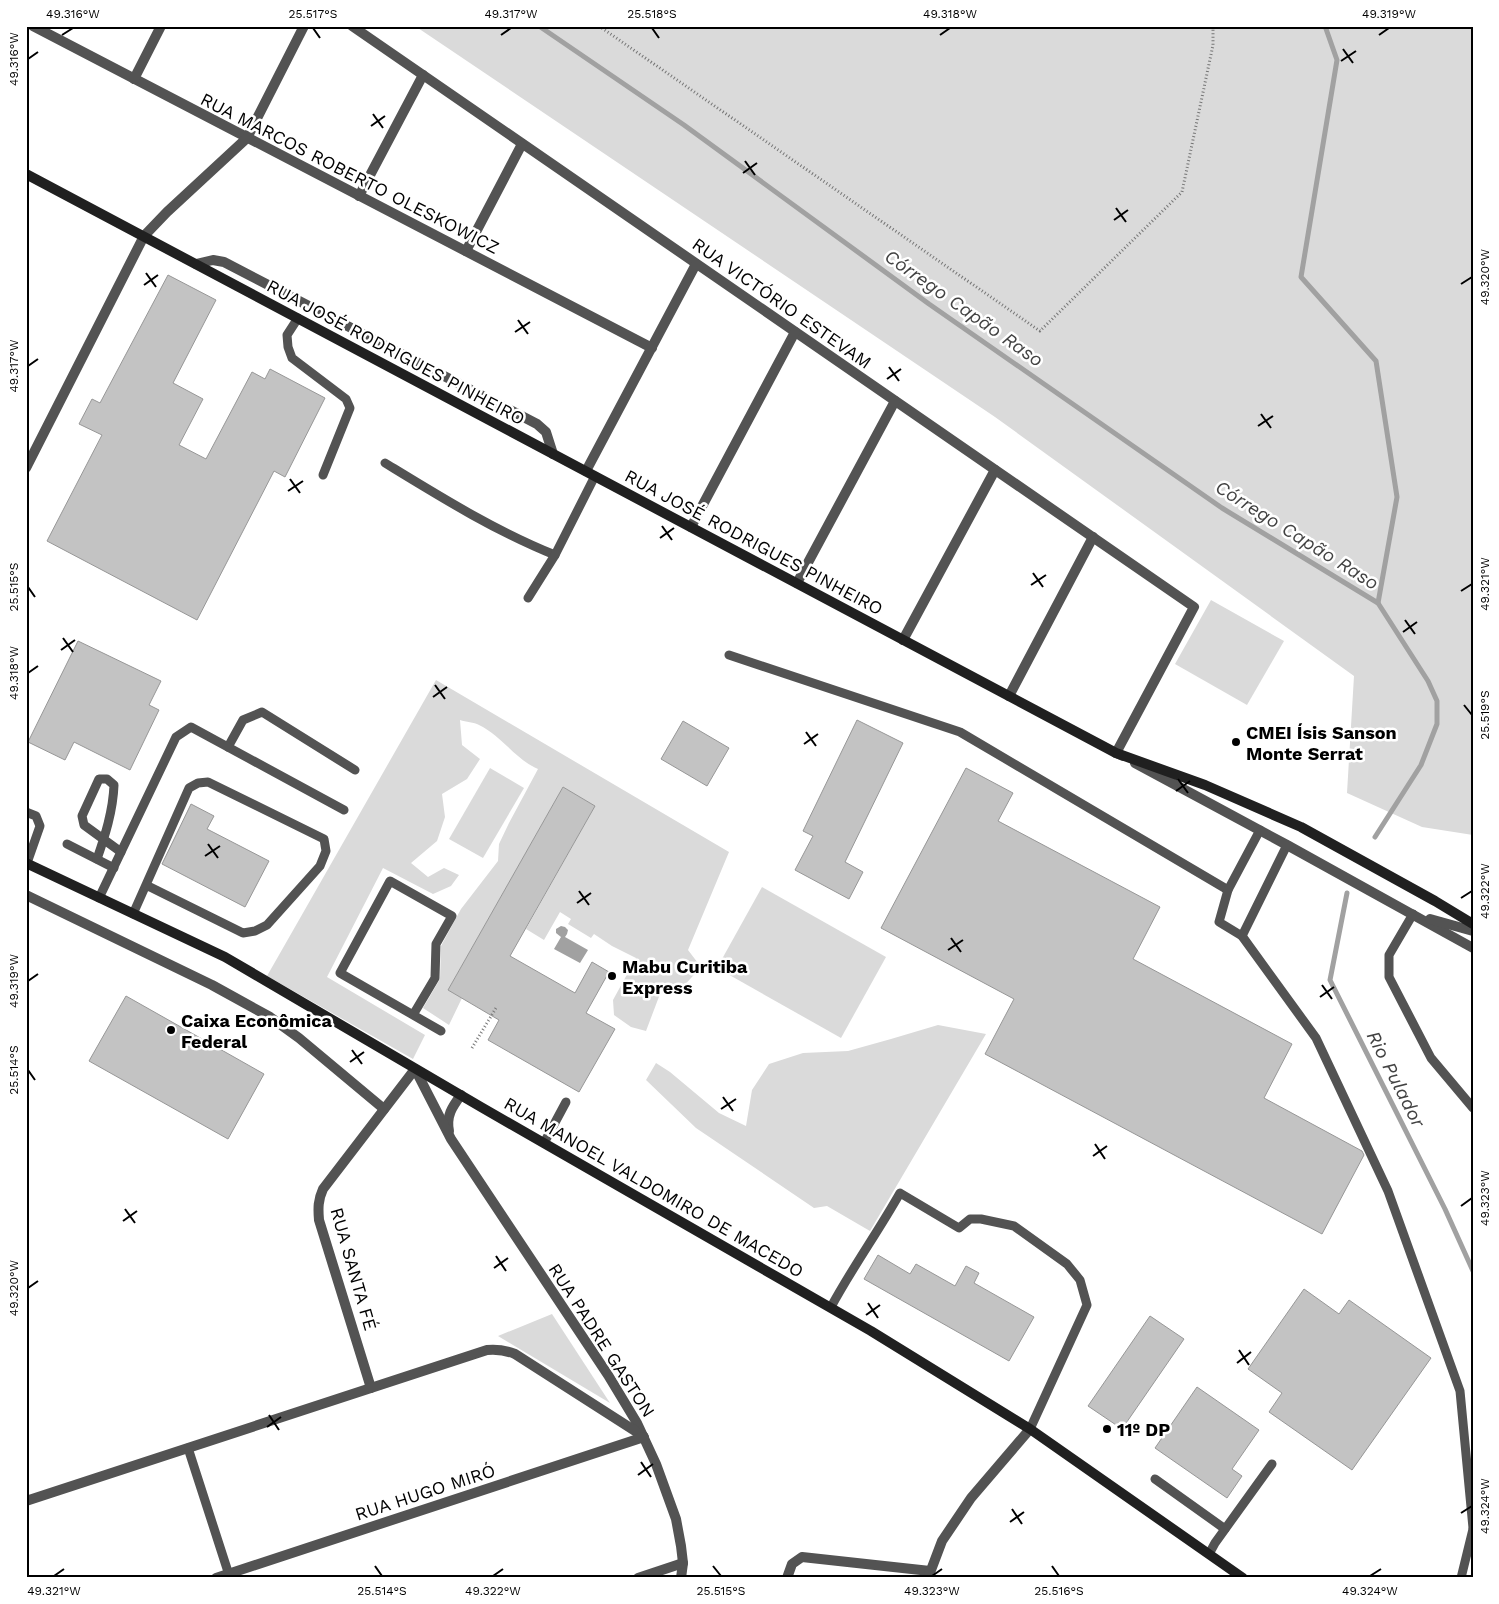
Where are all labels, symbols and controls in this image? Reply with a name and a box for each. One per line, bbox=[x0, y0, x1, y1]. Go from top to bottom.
text: 49.316°W bbox=[46, 7, 100, 21]
text: 25.517°S bbox=[289, 7, 337, 21]
text: 49.317°W bbox=[484, 7, 538, 21]
text: 25.518°S bbox=[627, 7, 677, 21]
text: 49.318°W bbox=[923, 7, 977, 21]
text: 49.319°W bbox=[1362, 7, 1416, 21]
text: 49.316°W bbox=[7, 32, 21, 86]
street label: RUA MARCOS ROBERTO OLESKOWICZ bbox=[197, 88, 503, 258]
street label: RUA VICTÓRIO ESTEVAM bbox=[688, 233, 876, 373]
water label: Córrego Capão Raso bbox=[880, 245, 1048, 371]
text: 49.320°W bbox=[1478, 248, 1492, 305]
street label: RUA JOSÉ RODRIGUES PINHEIRO bbox=[263, 275, 529, 429]
text: 49.317°W bbox=[7, 339, 21, 393]
street label: RUA JOSÉ RODRIGUES PINHEIRO bbox=[621, 465, 887, 619]
water label: Córrego Capão Raso bbox=[1211, 475, 1383, 595]
text: 49.321°W bbox=[1478, 557, 1492, 611]
text: 25.515°S bbox=[7, 562, 21, 612]
text: 49.318°W bbox=[7, 646, 21, 700]
text: 25.519°S bbox=[1478, 690, 1492, 740]
place label: CMEI Ísis Sanson Monte Serrat bbox=[1246, 722, 1397, 764]
marker: CMEI Ísis Sanson Monte Serrat bbox=[1230, 736, 1242, 748]
text: 49.322°W bbox=[1478, 863, 1492, 919]
text: 49.319°W bbox=[7, 954, 21, 1008]
place label: Mabu Curitiba Express bbox=[622, 956, 748, 998]
marker: Mabu Curitiba Express bbox=[606, 970, 618, 982]
place label: Caixa Econômica Federal bbox=[181, 1010, 332, 1052]
marker: Caixa Econômica Federal bbox=[165, 1024, 177, 1036]
water label: Rio Pulador bbox=[1362, 1027, 1430, 1132]
text: 25.514°S bbox=[7, 1045, 21, 1095]
street label: RUA MANOEL VALDOMIRO DE MACEDO bbox=[500, 1092, 808, 1282]
text: 49.323°W bbox=[1478, 1170, 1492, 1226]
street label: RUA SANTA FÉ bbox=[326, 1205, 382, 1333]
text: 49.320°W bbox=[7, 1259, 21, 1316]
street label: RUA PADRE GASTON bbox=[544, 1259, 660, 1421]
place label: 11º DP bbox=[1117, 1419, 1170, 1440]
marker: 11º DP bbox=[1101, 1423, 1113, 1435]
street label: RUA HUGO MIRÓ bbox=[352, 1459, 498, 1525]
text: 49.324°W bbox=[1478, 1478, 1492, 1534]
text: 49.321°W bbox=[27, 1584, 81, 1598]
text: 25.514°S bbox=[357, 1584, 407, 1598]
text: 49.322°W bbox=[465, 1584, 521, 1598]
text: 25.515°S bbox=[696, 1584, 746, 1598]
text: 49.323°W bbox=[904, 1584, 960, 1598]
text: 25.516°S bbox=[1034, 1584, 1084, 1598]
text: 49.324°W bbox=[1342, 1584, 1398, 1598]

